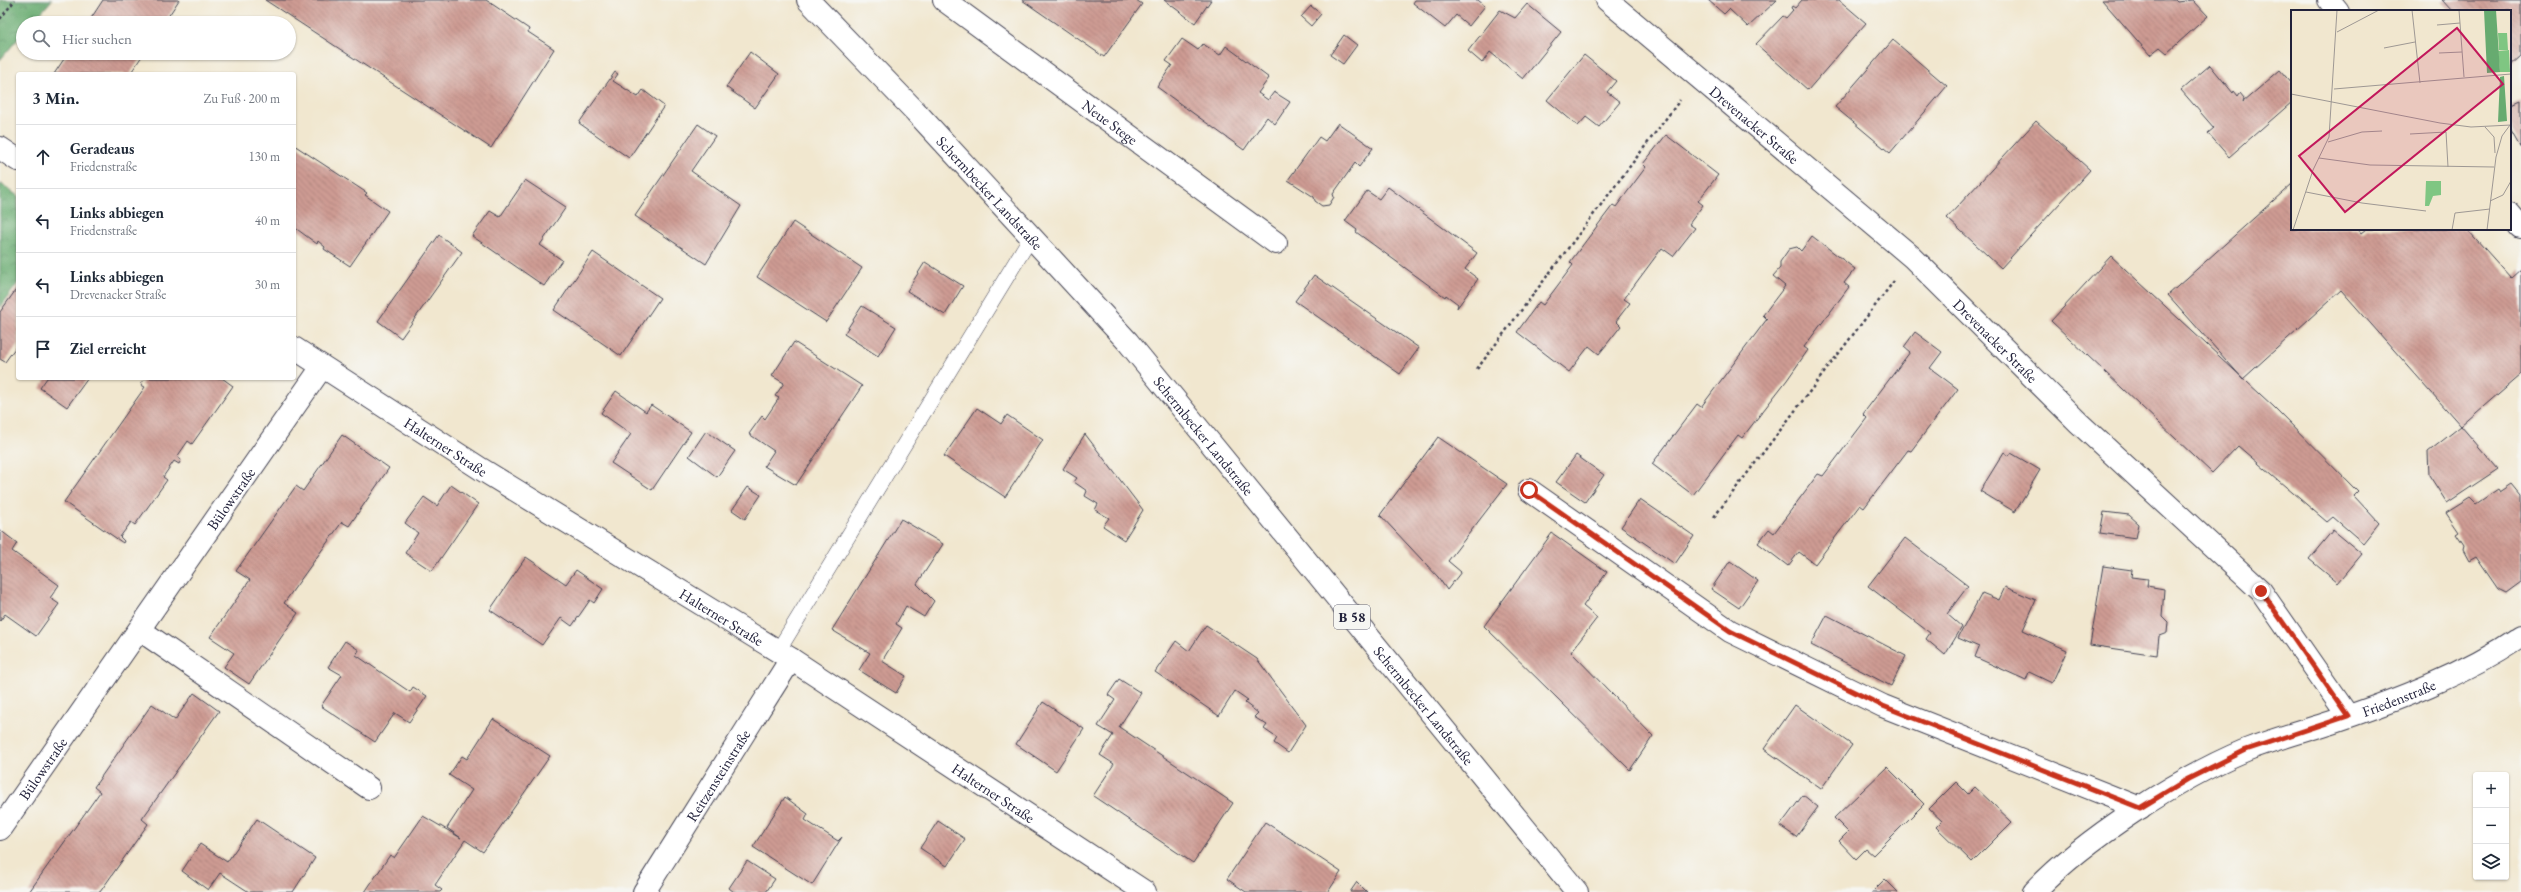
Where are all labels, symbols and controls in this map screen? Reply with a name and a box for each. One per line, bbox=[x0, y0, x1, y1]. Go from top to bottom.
inset map bbox=[2291, 10, 2511, 230]
search box bbox=[16, 16, 296, 60]
icon: search bbox=[30, 27, 52, 49]
text: Hier suchen bbox=[62, 29, 132, 48]
street label: Drevenacker Straße bbox=[1706, 81, 1803, 168]
text: 3 Min. bbox=[32, 87, 79, 109]
text: Zu Fuß · 200 m bbox=[203, 90, 280, 107]
street label: Neue Stege bbox=[1079, 95, 1142, 148]
street label: Schermbecker Landstraße bbox=[933, 132, 1047, 253]
text: Geradeaus bbox=[70, 139, 134, 158]
icon: ahead bbox=[32, 146, 54, 168]
text: 130 m bbox=[249, 148, 280, 165]
text: Friedenstraße bbox=[70, 158, 137, 175]
text: Links abbiegen bbox=[70, 203, 164, 222]
icon: left bbox=[32, 210, 54, 232]
text: 40 m bbox=[255, 212, 280, 229]
text: Friedenstraße bbox=[70, 222, 137, 239]
text: Links abbiegen bbox=[70, 267, 164, 286]
icon: left bbox=[32, 274, 54, 296]
text: 30 m bbox=[255, 276, 280, 293]
text: Drevenacker Straße bbox=[70, 286, 166, 303]
street label: Drevenacker Straße bbox=[1950, 294, 2042, 386]
icon: arrive bbox=[32, 338, 54, 360]
text: Ziel erreicht bbox=[70, 339, 146, 358]
street label: Schermbecker Landstraße bbox=[1150, 372, 1259, 499]
street label: Halterner Straße bbox=[401, 412, 491, 480]
street label: Bülowstraße bbox=[202, 463, 259, 533]
route start bbox=[1520, 481, 1538, 499]
route end bbox=[2252, 582, 2270, 600]
street label: Halterner Straße bbox=[676, 583, 767, 650]
road number: B 58 bbox=[1334, 605, 1370, 629]
street label: Schermbecker Landstraße bbox=[1370, 642, 1479, 769]
street label: Friedenstraße bbox=[2359, 674, 2439, 720]
street label: Reitzensteinstraße bbox=[681, 725, 754, 825]
street label: Bülowstraße bbox=[14, 733, 71, 803]
street label: Halterner Straße bbox=[949, 758, 1039, 827]
map controls bbox=[2473, 772, 2509, 880]
button: + bbox=[2473, 772, 2509, 808]
button: − bbox=[2473, 808, 2509, 844]
button: layers bbox=[2473, 844, 2509, 880]

